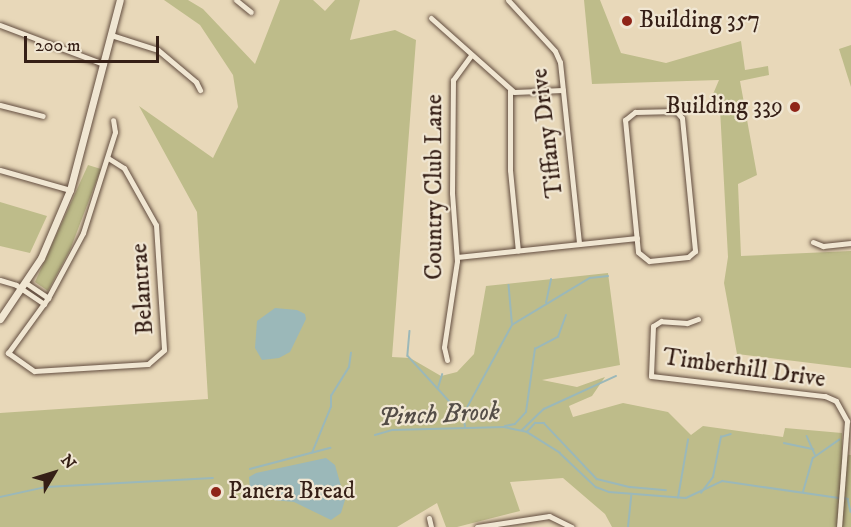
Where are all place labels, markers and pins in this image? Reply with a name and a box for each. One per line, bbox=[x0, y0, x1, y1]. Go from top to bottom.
place label: Building 357 bbox=[639, 7, 760, 35]
marker: Building 357 bbox=[620, 14, 634, 28]
place label: Building 339 bbox=[665, 93, 783, 121]
marker: Building 339 bbox=[788, 100, 802, 114]
place label: Panera Bread bbox=[228, 478, 355, 506]
marker: Panera Bread bbox=[209, 485, 223, 499]

